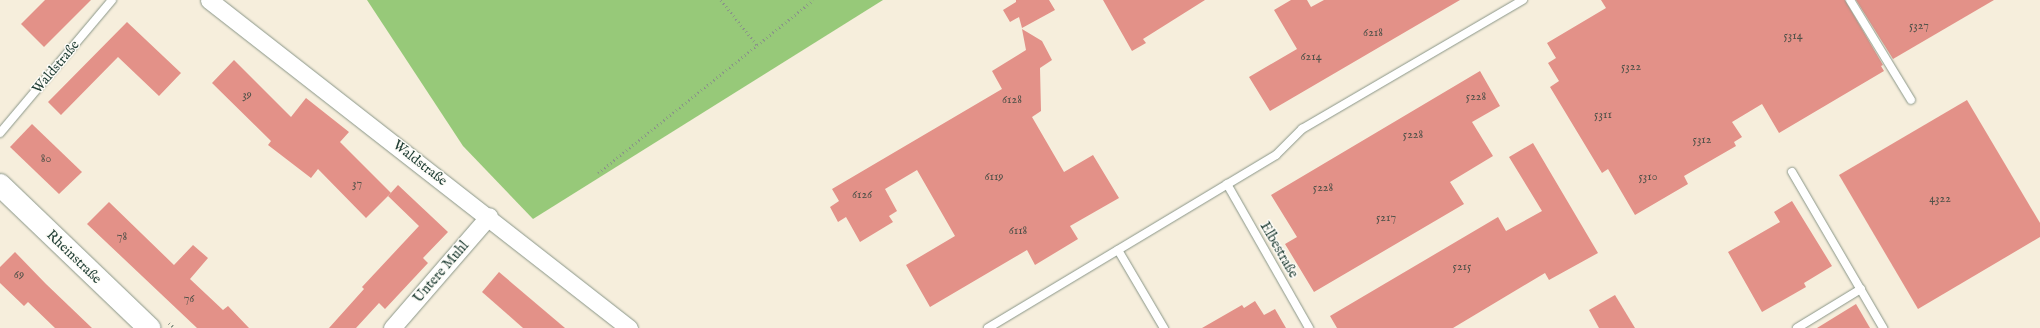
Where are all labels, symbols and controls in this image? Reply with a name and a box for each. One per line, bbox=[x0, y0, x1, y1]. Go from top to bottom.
house number: 5327 bbox=[1909, 19, 1929, 33]
house number: 6218 bbox=[1363, 26, 1383, 40]
house number: 5314 bbox=[1783, 29, 1803, 43]
street label: Waldstraße bbox=[29, 37, 83, 97]
house number: 6214 bbox=[1300, 50, 1322, 64]
house number: 5322 bbox=[1621, 60, 1641, 74]
house number: 39 bbox=[242, 88, 252, 102]
house number: 5228 bbox=[1466, 90, 1486, 104]
house number: 6128 bbox=[1002, 93, 1022, 107]
house number: 5311 bbox=[1594, 108, 1612, 122]
house number: 5228 bbox=[1403, 128, 1423, 142]
house number: 5312 bbox=[1693, 133, 1711, 147]
street label: Waldstraße bbox=[389, 137, 451, 189]
house number: 80 bbox=[41, 152, 51, 166]
house number: 6119 bbox=[984, 170, 1004, 184]
house number: 5310 bbox=[1638, 170, 1658, 184]
house number: 37 bbox=[352, 177, 362, 191]
house number: 5228 bbox=[1313, 181, 1333, 195]
house number: 6126 bbox=[852, 188, 872, 202]
house number: 4322 bbox=[1929, 192, 1951, 206]
house number: 5217 bbox=[1376, 211, 1396, 225]
street label: Elbestraße bbox=[1256, 219, 1302, 281]
house number: 6118 bbox=[1009, 224, 1027, 238]
street label: Rheinstraße bbox=[43, 227, 105, 287]
house number: 78 bbox=[117, 230, 127, 244]
street label: Untere Muhl bbox=[410, 238, 472, 306]
house number: 5215 bbox=[1453, 260, 1471, 274]
house number: 69 bbox=[14, 268, 24, 282]
house number: 76 bbox=[184, 292, 194, 306]

